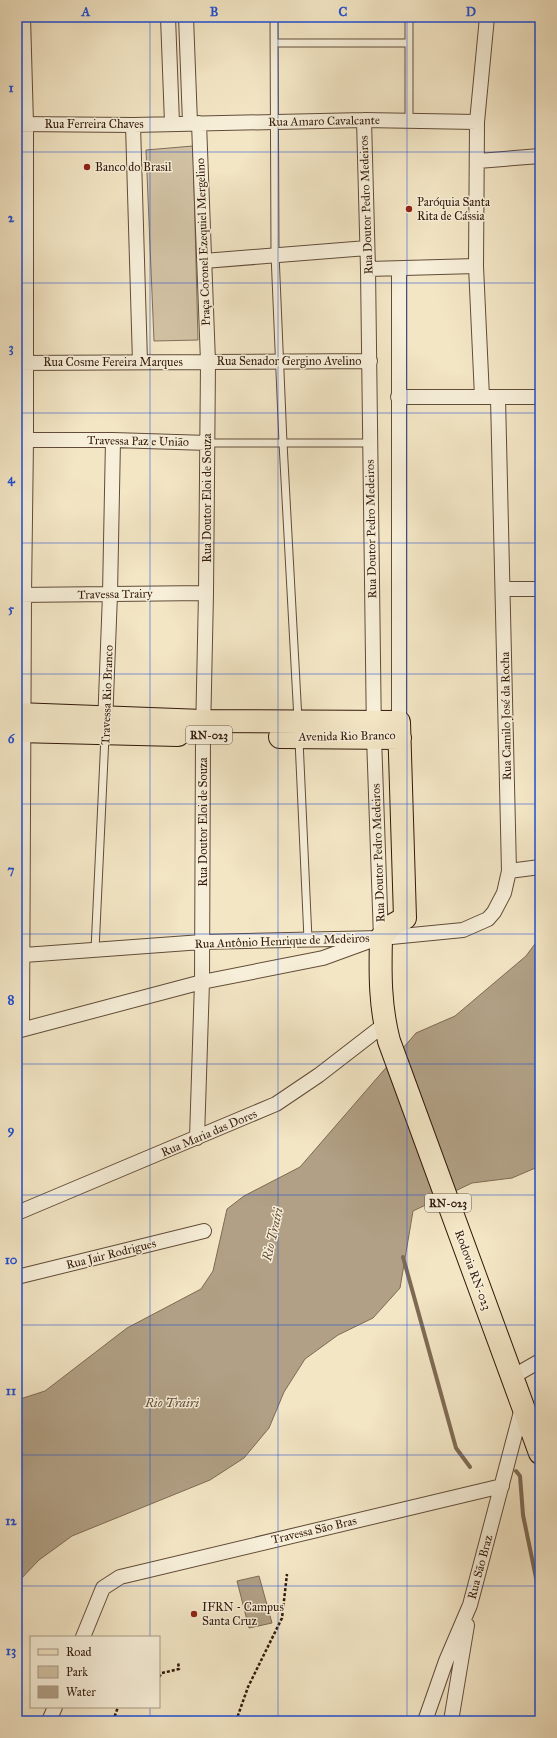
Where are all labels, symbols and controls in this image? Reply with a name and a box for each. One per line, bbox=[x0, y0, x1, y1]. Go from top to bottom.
text: A bbox=[81, 4, 91, 20]
text: B bbox=[210, 4, 219, 20]
text: C bbox=[339, 4, 348, 20]
text: D bbox=[466, 4, 476, 20]
text: 1 bbox=[8, 80, 14, 96]
street label: Rua Amaro Cavalcante bbox=[268, 113, 380, 129]
street label: Rua Ferreira Chaves bbox=[44, 117, 144, 131]
street label: Rua Doutor Pedro Medeiros bbox=[357, 135, 375, 275]
street label: Praça Coronel Ezequiel Mergelino bbox=[193, 158, 214, 326]
place label: Banco do Brasil bbox=[95, 160, 172, 174]
marker: Banco do Brasil bbox=[82, 162, 92, 172]
place label: Paróquia Santa Rita de Cássia bbox=[417, 195, 491, 223]
marker: Paróquia Santa Rita de Cássia bbox=[404, 204, 414, 214]
text: 2 bbox=[8, 210, 15, 226]
text: 3 bbox=[8, 340, 14, 356]
street label: Rua Senador Gergino Avelino bbox=[217, 354, 361, 369]
street label: Rua Cosme Fereira Marques bbox=[43, 355, 183, 370]
street label: Rua Doutor Eloi de Souza bbox=[200, 432, 214, 563]
street label: Travessa Paz e União bbox=[87, 433, 189, 449]
street label: Rua Doutor Pedro Medeiros bbox=[363, 459, 379, 599]
text: 4 bbox=[7, 471, 15, 487]
street label: Travessa Trairy bbox=[77, 586, 153, 602]
text: 5 bbox=[8, 601, 15, 617]
street label: Travessa Rio Branco bbox=[98, 645, 116, 745]
street label: Rua Camilo José da Rocha bbox=[498, 651, 515, 780]
road number: RN-023 bbox=[186, 726, 232, 744]
street label: Avenida Rio Branco bbox=[297, 728, 396, 744]
text: 6 bbox=[8, 731, 16, 747]
street label: Rua Doutor Eloi de Souza bbox=[196, 756, 210, 887]
street label: Rua Doutor Pedro Medeiros bbox=[369, 783, 387, 923]
text: 7 bbox=[8, 862, 15, 878]
street label: Rua Antônio Henrique de Medeiros bbox=[194, 931, 370, 952]
text: 8 bbox=[8, 992, 15, 1008]
street label: Rua Maria das Dores bbox=[159, 1106, 259, 1160]
text: 9 bbox=[8, 1122, 15, 1138]
road number: RN-023 bbox=[425, 1194, 471, 1212]
water label: Rio Traíri bbox=[259, 1206, 287, 1263]
street label: Rodovia RN-023 bbox=[452, 1228, 494, 1312]
street label: Rua Jair Rodrigues bbox=[65, 1236, 158, 1273]
text: 10 bbox=[5, 1252, 18, 1268]
text: 11 bbox=[6, 1383, 16, 1399]
water label: Rio Trairi bbox=[144, 1395, 199, 1411]
text: 12 bbox=[5, 1513, 17, 1529]
street label: Travessa São Bras bbox=[270, 1513, 358, 1547]
street label: Rua São Braz bbox=[465, 1533, 495, 1601]
place label: IFRN - Campus Santa Cruz bbox=[202, 1600, 284, 1628]
marker: IFRN - Campus Santa Cruz bbox=[189, 1609, 199, 1619]
legend bbox=[30, 1636, 160, 1708]
text: 13 bbox=[6, 1643, 16, 1659]
text: Road bbox=[66, 1645, 92, 1659]
text: Park bbox=[66, 1665, 88, 1679]
text: Water bbox=[66, 1685, 96, 1699]

